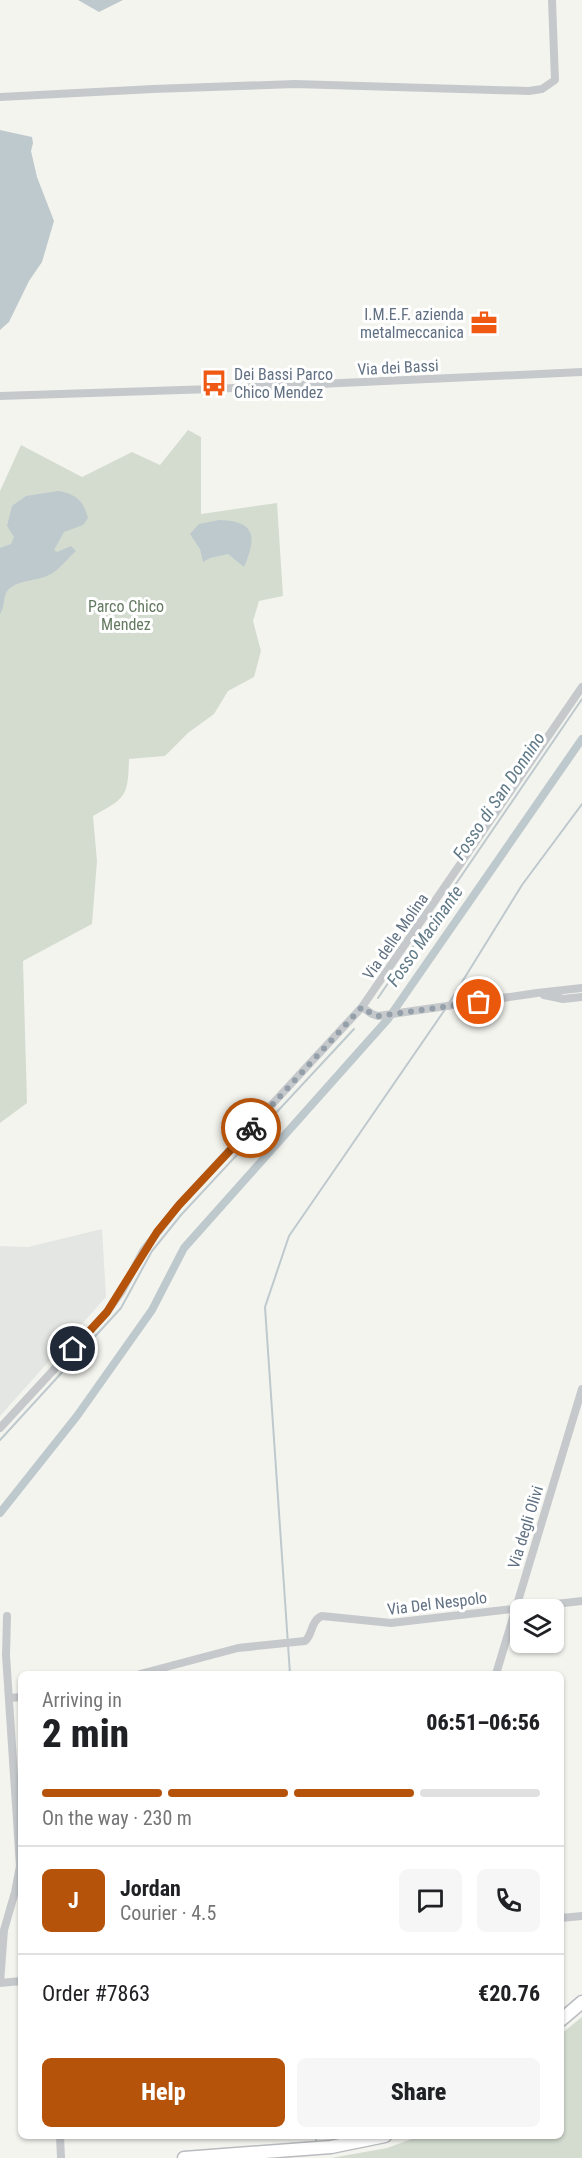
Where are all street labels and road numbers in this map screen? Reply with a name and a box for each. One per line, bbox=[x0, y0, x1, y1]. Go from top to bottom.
street label: Via dei Bassi bbox=[357, 356, 439, 379]
street label: Via delle Molina bbox=[359, 890, 432, 983]
street label: Via degli Olivi bbox=[504, 1483, 547, 1571]
street label: Via Del Nespolo bbox=[386, 1588, 488, 1619]

